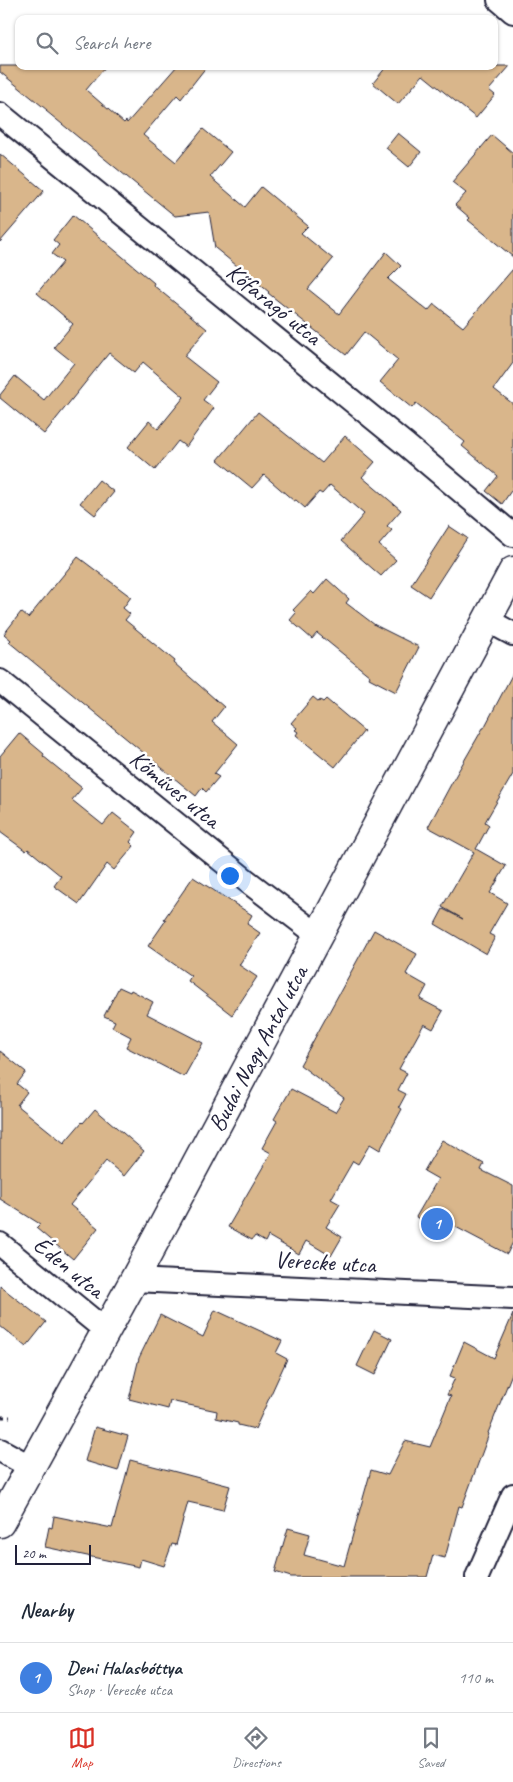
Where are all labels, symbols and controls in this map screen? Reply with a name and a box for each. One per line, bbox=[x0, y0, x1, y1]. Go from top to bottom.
search box bbox=[15, 15, 498, 70]
icon: search bbox=[33, 29, 61, 57]
text: Search here bbox=[73, 31, 150, 55]
street label: Kőfaragó utca bbox=[220, 257, 329, 352]
street label: Kőműves utca bbox=[124, 743, 228, 836]
your location bbox=[217, 863, 243, 889]
street label: Budai Nagy Antal utca bbox=[201, 959, 315, 1136]
pin: 1 bbox=[421, 1205, 453, 1243]
street label: Éden utca bbox=[28, 1229, 112, 1306]
street label: Verecke utca bbox=[274, 1244, 378, 1280]
scale bar bbox=[15, 1542, 91, 1565]
text: 20 m bbox=[22, 1545, 46, 1562]
text: Nearby bbox=[20, 1597, 73, 1623]
text: Deni Halasbóttya bbox=[67, 1656, 182, 1680]
text: 1 bbox=[32, 1668, 40, 1688]
text: 110 m bbox=[459, 1668, 493, 1688]
text: Shop · Verecke utca bbox=[67, 1680, 172, 1700]
tab: Map bbox=[68, 1724, 96, 1771]
tab: Directions bbox=[232, 1724, 281, 1771]
tab: Saved bbox=[417, 1724, 445, 1771]

